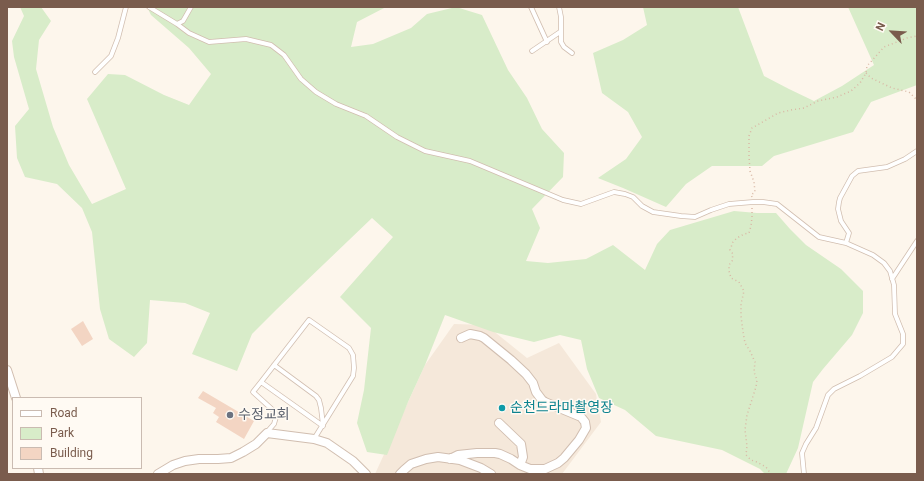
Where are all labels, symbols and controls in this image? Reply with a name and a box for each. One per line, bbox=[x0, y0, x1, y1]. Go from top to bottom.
north arrow bbox=[872, 12, 912, 52]
text: N bbox=[873, 20, 888, 33]
legend bbox=[12, 397, 142, 469]
place label: 순천드라마촬영장 bbox=[510, 400, 613, 416]
marker: 순천드라마촬영장 bbox=[497, 403, 507, 413]
text: Road bbox=[50, 406, 78, 420]
place label: 수정교회 bbox=[238, 407, 290, 423]
marker: 수정교회 bbox=[225, 410, 235, 420]
text: Park bbox=[50, 426, 74, 440]
text: Building bbox=[50, 446, 93, 460]

